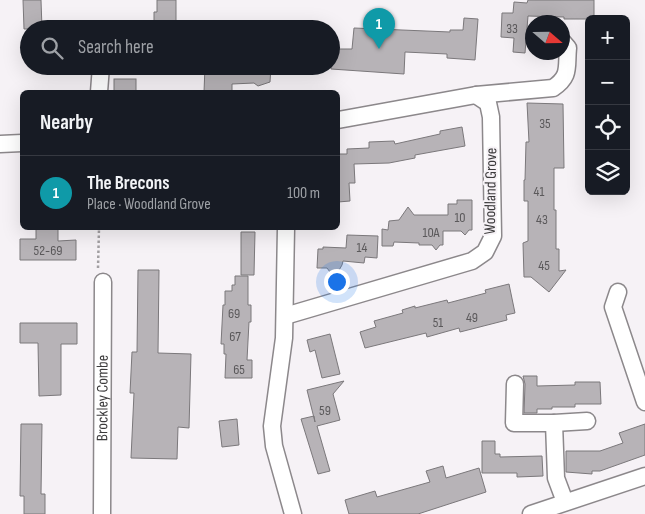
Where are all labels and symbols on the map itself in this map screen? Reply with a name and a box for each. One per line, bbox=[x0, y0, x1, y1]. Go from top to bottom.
pin: 1 bbox=[363, 8, 395, 49]
north arrow bbox=[525, 15, 570, 60]
house number: 33 bbox=[506, 20, 518, 37]
house number: 35 bbox=[539, 115, 551, 132]
street label: Woodland Grove bbox=[481, 148, 501, 234]
house number: 41 bbox=[534, 183, 544, 200]
house number: 10 bbox=[454, 209, 466, 226]
house number: 43 bbox=[536, 211, 548, 228]
house number: 10A bbox=[422, 224, 441, 241]
house number: 14 bbox=[357, 239, 368, 256]
house number: 52-69 bbox=[34, 242, 62, 259]
house number: 45 bbox=[538, 257, 550, 274]
your location bbox=[324, 269, 350, 295]
house number: 69 bbox=[228, 305, 240, 322]
house number: 49 bbox=[466, 309, 478, 326]
house number: 51 bbox=[433, 314, 443, 331]
house number: 67 bbox=[229, 328, 241, 345]
street label: Brockley Combe bbox=[93, 355, 112, 441]
house number: 65 bbox=[233, 361, 245, 378]
house number: 59 bbox=[319, 402, 331, 419]

